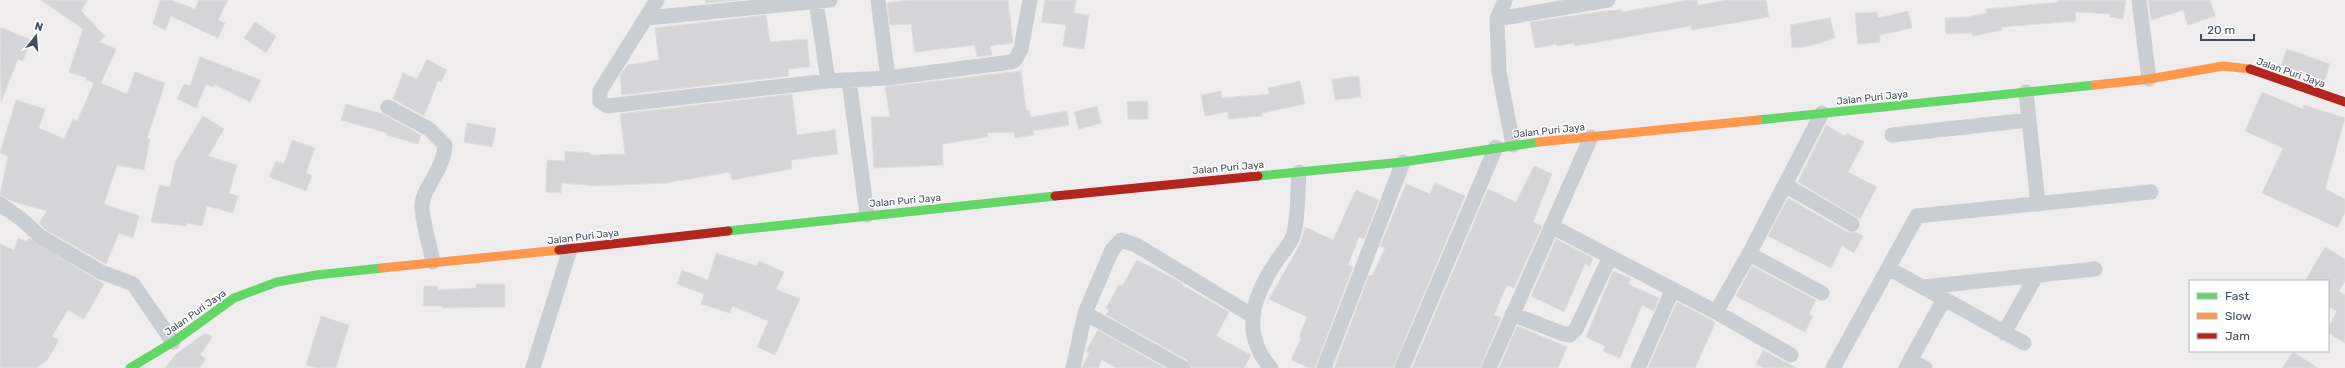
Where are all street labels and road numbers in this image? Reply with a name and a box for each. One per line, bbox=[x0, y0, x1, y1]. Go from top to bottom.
street label: Jalan Puri Jaya bbox=[2255, 56, 2327, 90]
street label: Jalan Puri Jaya bbox=[1836, 88, 1909, 108]
street label: Jalan Puri Jaya bbox=[1513, 121, 1586, 141]
street label: Jalan Puri Jaya bbox=[1192, 159, 1264, 177]
street label: Jalan Puri Jaya bbox=[869, 192, 941, 210]
street label: Jalan Puri Jaya bbox=[547, 227, 620, 247]
street label: Jalan Puri Jaya bbox=[163, 287, 228, 338]

